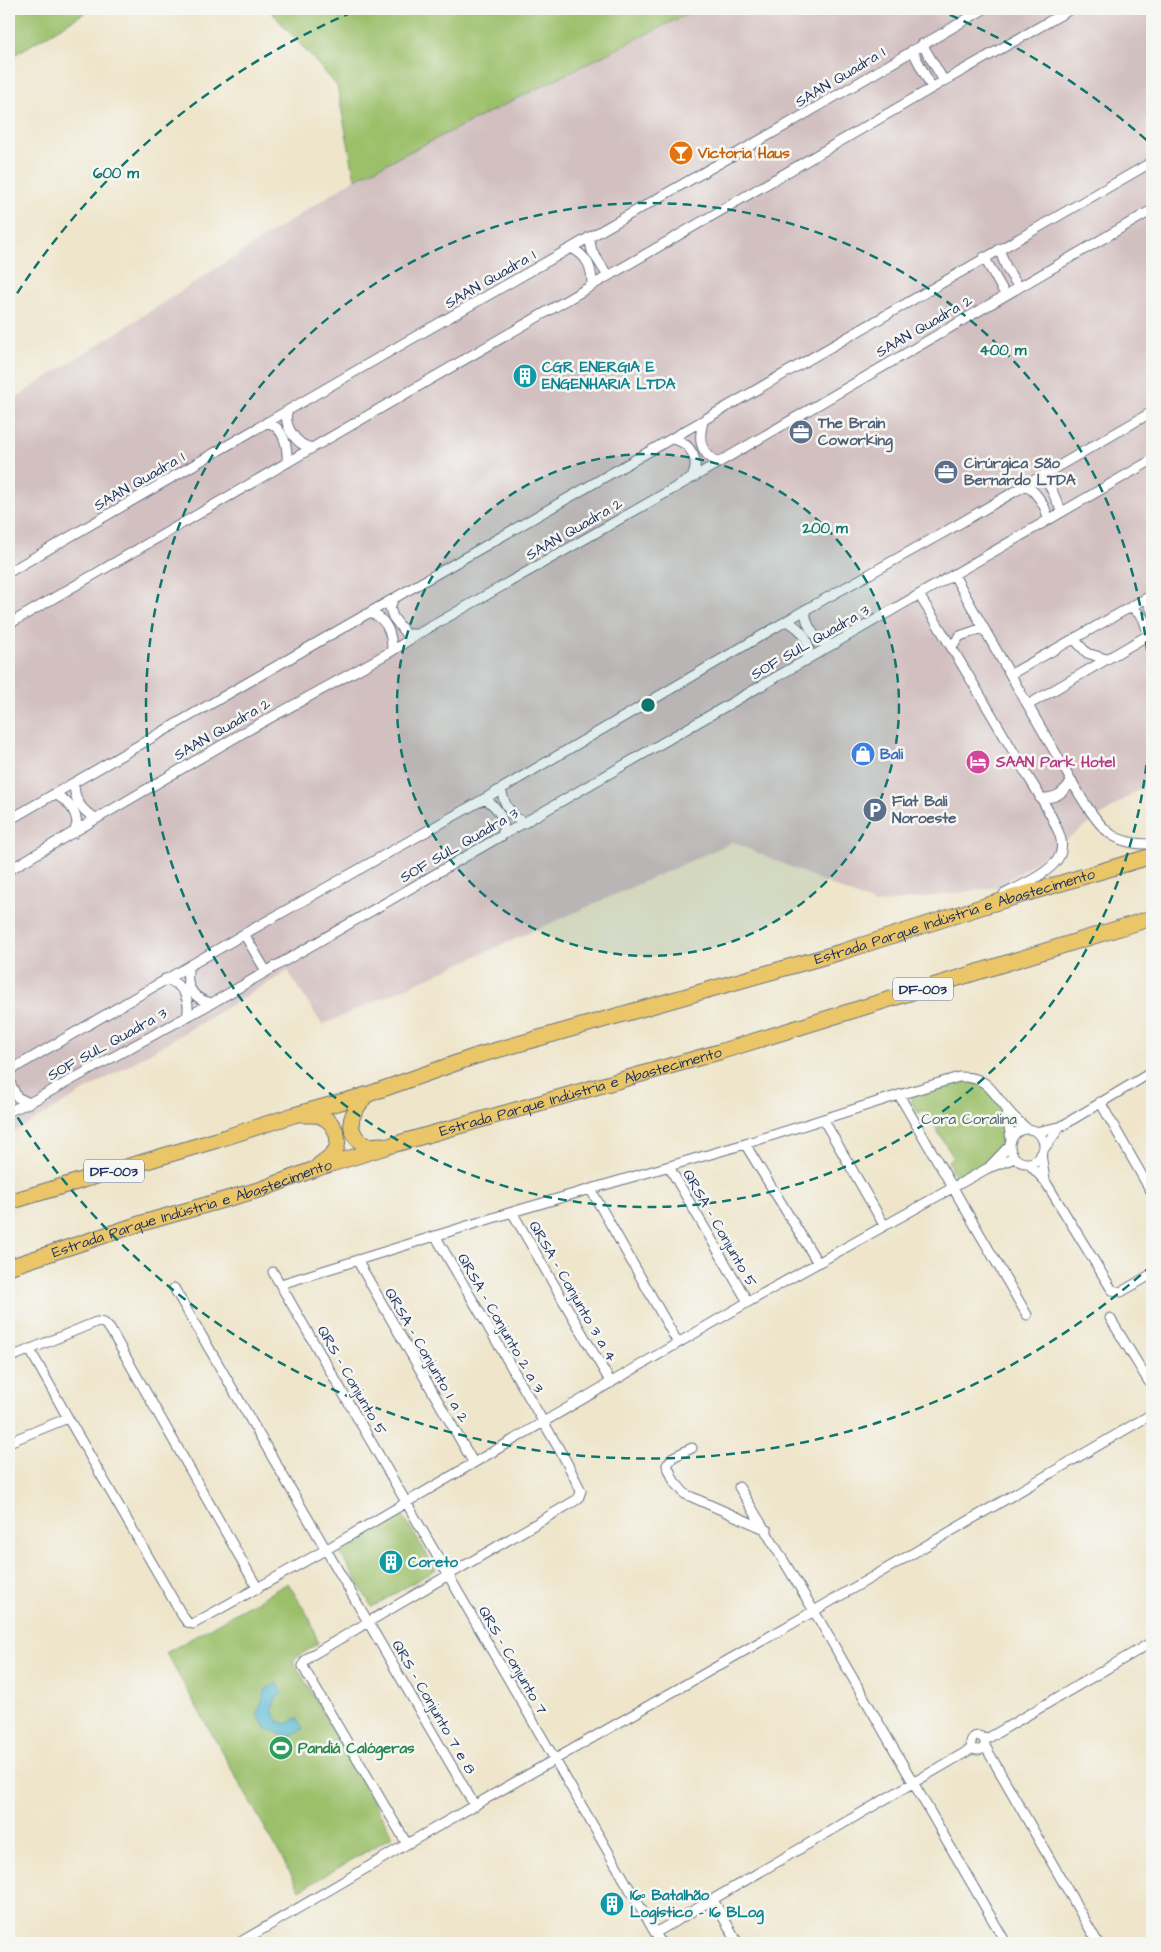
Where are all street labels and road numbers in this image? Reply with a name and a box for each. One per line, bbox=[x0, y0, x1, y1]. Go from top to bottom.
street label: SAAN Quadra 1 bbox=[791, 42, 889, 113]
street label: SAAN Quadra 1 bbox=[441, 245, 540, 314]
street label: SAAN Quadra 2 bbox=[872, 290, 977, 363]
street label: SAAN Quadra 1 bbox=[90, 447, 189, 516]
street label: SAAN Quadra 2 bbox=[522, 493, 627, 566]
street label: SOF SUL Quadra 3 bbox=[747, 600, 874, 685]
street label: SAAN Quadra 2 bbox=[170, 693, 275, 766]
street label: SOF SUL Quadra 3 bbox=[396, 803, 523, 888]
street label: Estrada Parque Indústria e Abastecimento bbox=[812, 863, 1098, 970]
road number: DF-003 bbox=[893, 978, 953, 1001]
street label: SOF SUL Quadra 3 bbox=[44, 1003, 171, 1086]
street label: Estrada Parque Indústria e Abastecimento bbox=[437, 1042, 725, 1142]
street label: Estrada Parque Indústria e Abastecimento bbox=[49, 1154, 335, 1263]
road number: DF-003 bbox=[84, 1160, 144, 1182]
street label: QRSA - Conjunto 5 bbox=[677, 1166, 762, 1291]
street label: QRSA - Conjunto 3 a 4 bbox=[524, 1217, 622, 1366]
street label: QRSA - Conjunto 2 a 3 bbox=[452, 1250, 549, 1397]
street label: QRSA - Conjunto 1 a 2 bbox=[379, 1284, 474, 1427]
street label: QRS - Conjunto 5 bbox=[312, 1322, 392, 1439]
street label: QRS - Conjunto 7 bbox=[473, 1602, 552, 1718]
street label: QRS - Conjunto 7 e 8 bbox=[387, 1636, 481, 1778]

